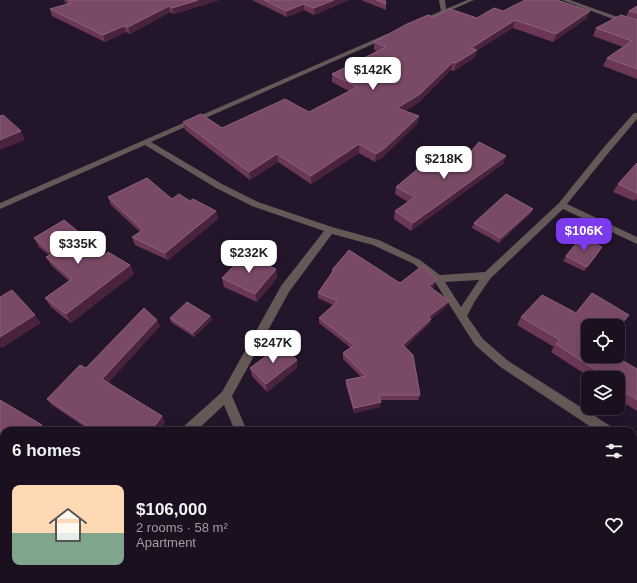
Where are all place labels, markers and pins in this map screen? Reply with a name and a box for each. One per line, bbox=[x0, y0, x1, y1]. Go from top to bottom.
pin: $142K bbox=[345, 57, 401, 91]
pin: $218K bbox=[416, 146, 472, 180]
pin: $106K bbox=[556, 218, 612, 252]
pin: $335K bbox=[50, 231, 106, 265]
pin: $232K bbox=[221, 240, 277, 274]
pin: $247K bbox=[245, 330, 301, 364]

